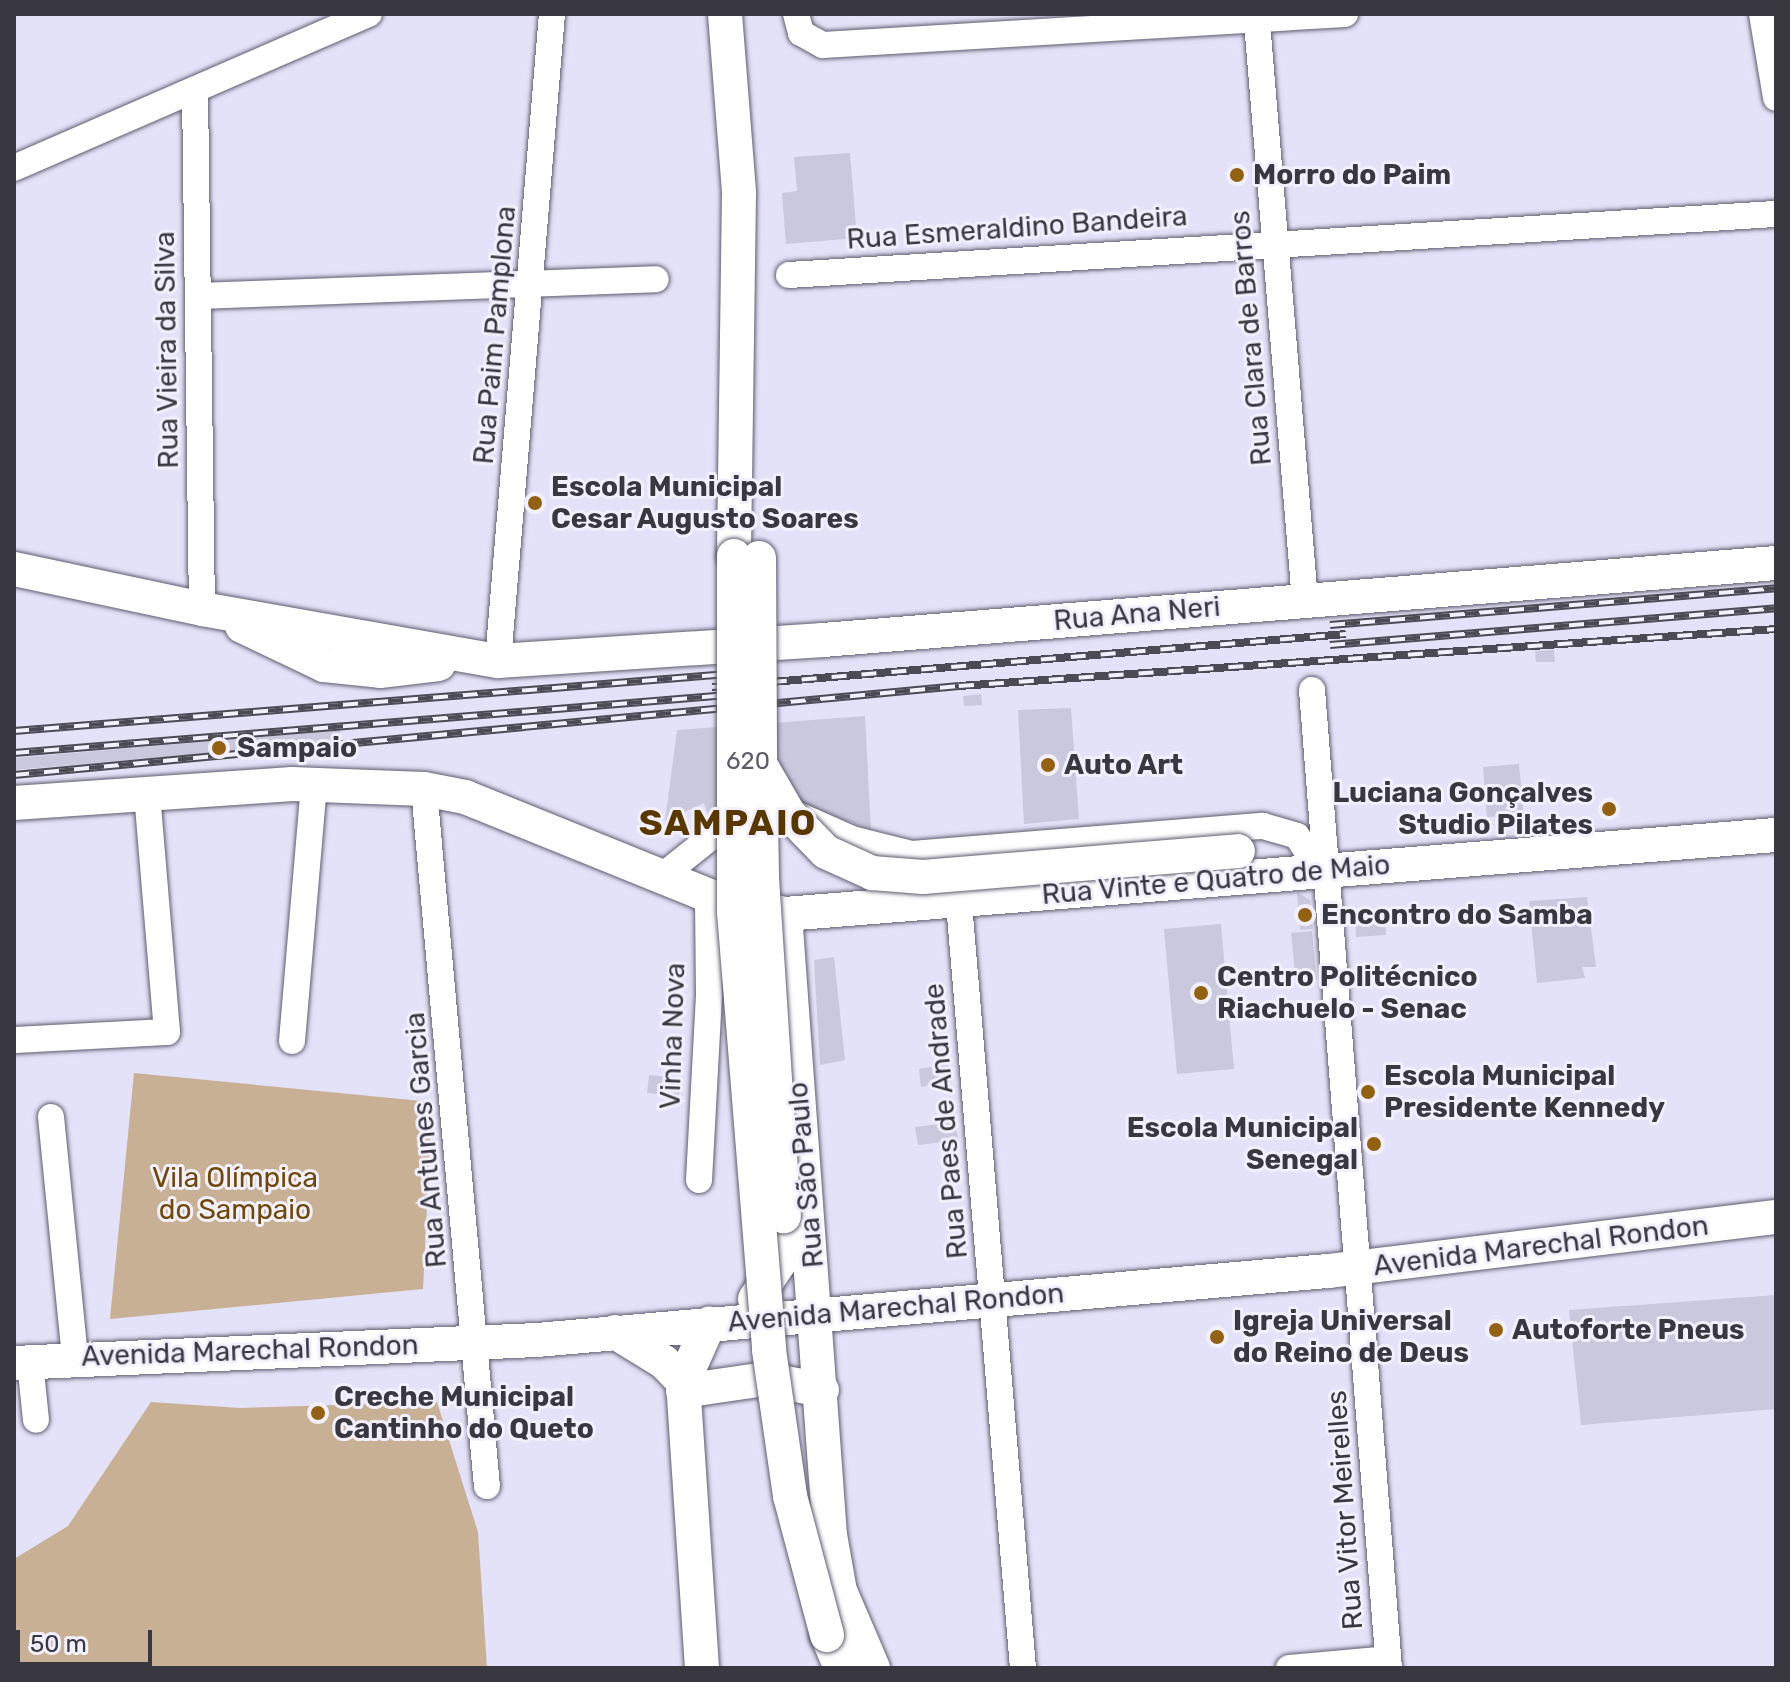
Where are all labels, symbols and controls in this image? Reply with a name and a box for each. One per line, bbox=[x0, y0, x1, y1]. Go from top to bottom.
place label: Morro do Paim bbox=[1253, 158, 1451, 192]
marker: Morro do Paim bbox=[1228, 166, 1246, 184]
street label: Rua Esmeraldino Bandeira bbox=[846, 199, 1188, 257]
street label: Rua Paim Pamplona bbox=[467, 204, 523, 466]
street label: Rua Clara de Barros bbox=[1223, 209, 1279, 467]
street label: Rua Vieira da Silva bbox=[148, 231, 186, 469]
place label: Escola Municipal Cesar Augusto Soares bbox=[551, 470, 860, 536]
marker: Escola Municipal Cesar Augusto Soares bbox=[526, 494, 544, 512]
street label: Rua Ana Neri bbox=[1052, 590, 1222, 638]
place label: Sampaio bbox=[237, 731, 357, 765]
marker: Sampaio bbox=[208, 737, 230, 759]
house number: 620 bbox=[726, 748, 770, 776]
place label: Auto Art bbox=[1064, 748, 1184, 782]
marker: Auto Art bbox=[1039, 756, 1057, 774]
place label: Luciana Gonçalves Studio Pilates bbox=[1332, 776, 1593, 842]
marker: Luciana Gonçalves Studio Pilates bbox=[1600, 800, 1618, 818]
district label: SAMPAIO bbox=[639, 801, 817, 845]
street label: Rua Vinte e Quatro de Maio bbox=[1040, 848, 1392, 912]
place label: Encontro do Samba bbox=[1321, 898, 1593, 932]
marker: Encontro do Samba bbox=[1296, 906, 1314, 924]
place label: Centro Politécnico Riachuelo - Senac bbox=[1217, 960, 1478, 1026]
street label: Vinha Nova bbox=[654, 962, 692, 1110]
street label: Rua Paes de Andrade bbox=[917, 981, 975, 1261]
marker: Centro Politécnico Riachuelo - Senac bbox=[1192, 984, 1210, 1002]
street label: Rua Antunes Garcia bbox=[398, 1010, 454, 1270]
place label: Escola Municipal Presidente Kennedy bbox=[1384, 1059, 1665, 1125]
street label: Rua São Paulo bbox=[781, 1081, 831, 1269]
marker: Escola Municipal Presidente Kennedy bbox=[1359, 1083, 1377, 1101]
place label: Escola Municipal Senegal bbox=[1127, 1111, 1358, 1177]
marker: Escola Municipal Senegal bbox=[1365, 1135, 1383, 1153]
park label: Vila Olímpica do Sampaio bbox=[152, 1161, 318, 1227]
street label: Avenida Marechal Rondon bbox=[1371, 1209, 1711, 1283]
street label: Avenida Marechal Rondon bbox=[726, 1277, 1066, 1339]
place label: Igreja Universal do Reino de Deus bbox=[1233, 1304, 1469, 1370]
place label: Autoforte Pneus bbox=[1512, 1313, 1745, 1347]
marker: Autoforte Pneus bbox=[1487, 1321, 1505, 1339]
street label: Avenida Marechal Rondon bbox=[81, 1328, 419, 1374]
marker: Igreja Universal do Reino de Deus bbox=[1208, 1328, 1226, 1346]
place label: Creche Municipal Cantinho do Queto bbox=[334, 1380, 594, 1446]
street label: Rua Vitor Meirelles bbox=[1320, 1388, 1370, 1632]
marker: Creche Municipal Cantinho do Queto bbox=[309, 1404, 327, 1422]
scale bar bbox=[20, 1614, 156, 1664]
text: 50 m bbox=[30, 1630, 87, 1658]

